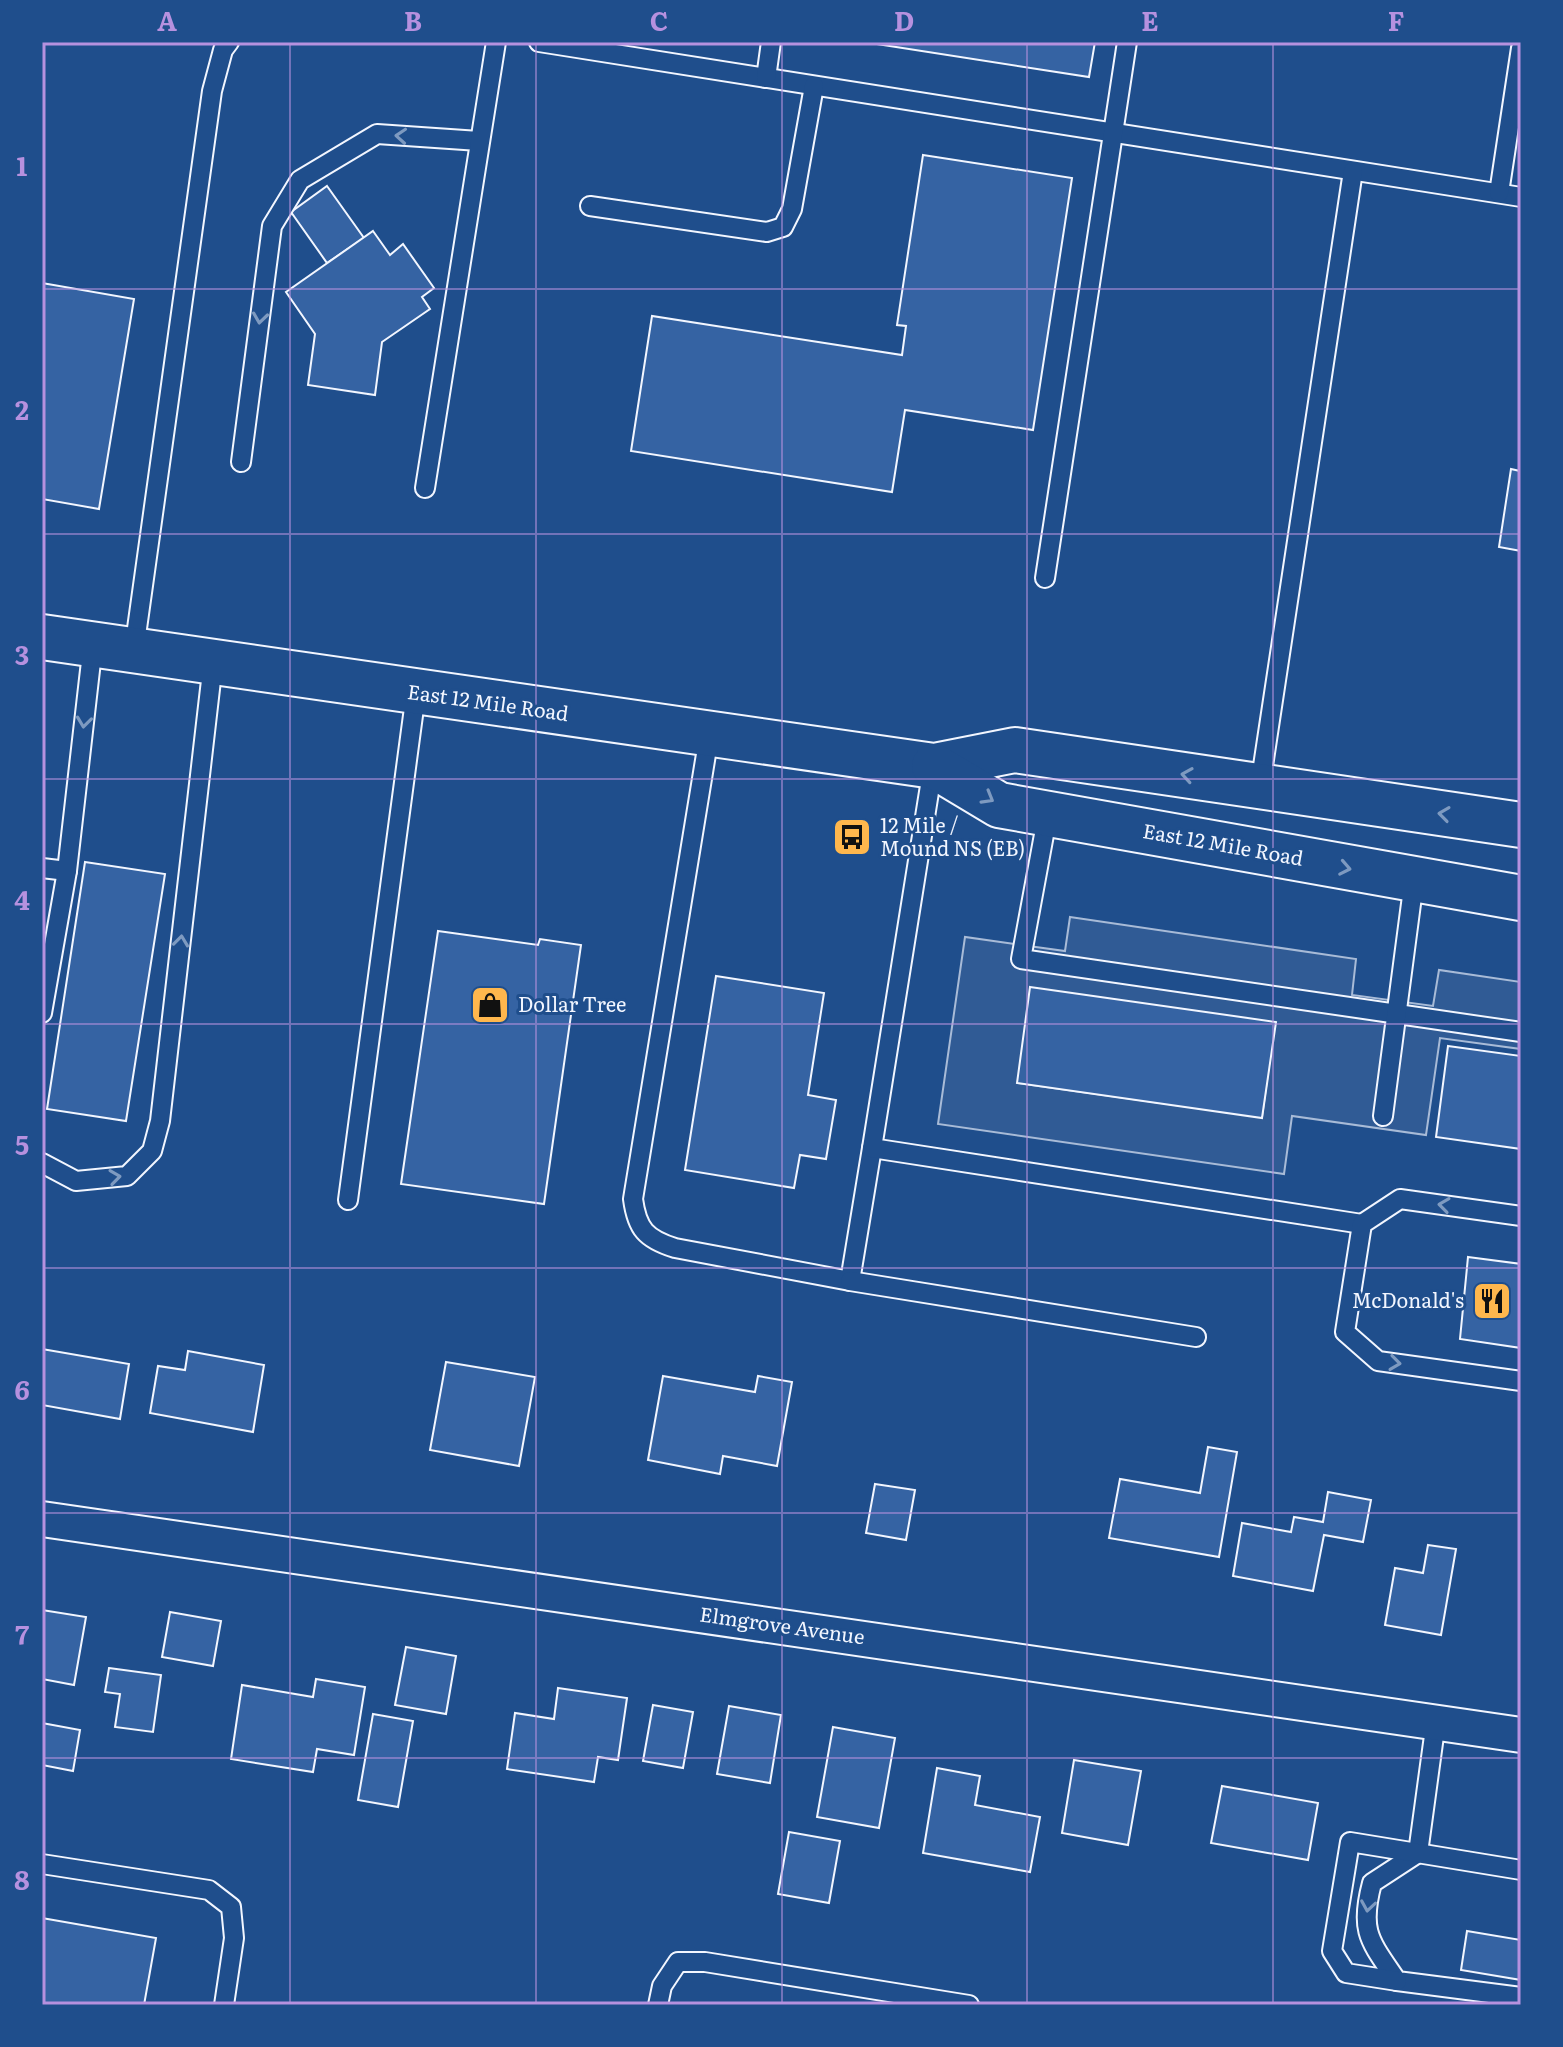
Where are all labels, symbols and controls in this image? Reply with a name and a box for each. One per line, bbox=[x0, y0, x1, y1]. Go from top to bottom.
text: A bbox=[157, 0, 177, 39]
text: B bbox=[404, 0, 422, 39]
text: C bbox=[650, 0, 668, 39]
text: D bbox=[894, 0, 914, 39]
text: E bbox=[1141, 0, 1159, 39]
text: F bbox=[1388, 0, 1404, 39]
one-way arrow bbox=[394, 128, 407, 145]
text: 1 bbox=[17, 145, 28, 184]
one-way arrow bbox=[252, 311, 269, 324]
text: 2 bbox=[15, 389, 29, 428]
text: 3 bbox=[15, 634, 29, 673]
street label: East 12 Mile Road bbox=[406, 675, 571, 727]
one-way arrow bbox=[75, 716, 92, 729]
one-way arrow bbox=[1180, 768, 1194, 785]
one-way arrow bbox=[979, 788, 994, 804]
one-way arrow bbox=[1437, 806, 1451, 823]
place label: 12 Mile / Mound NS (EB) bbox=[880, 809, 1025, 862]
street label: East 12 Mile Road bbox=[1141, 814, 1306, 872]
bus stop icon: 12 Mile / Mound NS (EB) bbox=[831, 816, 873, 858]
one-way arrow bbox=[1338, 859, 1351, 876]
text: 4 bbox=[14, 879, 30, 918]
one-way arrow bbox=[173, 934, 190, 947]
shop icon: Dollar Tree bbox=[469, 984, 511, 1026]
place label: Dollar Tree bbox=[518, 988, 626, 1018]
text: 5 bbox=[15, 1124, 29, 1163]
one-way arrow bbox=[108, 1169, 122, 1186]
one-way arrow bbox=[1437, 1197, 1451, 1214]
restaurant icon: McDonald's bbox=[1471, 1280, 1513, 1322]
place label: McDonald's bbox=[1352, 1284, 1464, 1314]
one-way arrow bbox=[1388, 1354, 1402, 1371]
text: 6 bbox=[14, 1369, 30, 1408]
street label: Elmgrove Avenue bbox=[698, 1598, 867, 1650]
text: 7 bbox=[15, 1614, 29, 1653]
text: 8 bbox=[14, 1859, 30, 1898]
one-way arrow bbox=[1360, 1899, 1377, 1913]

